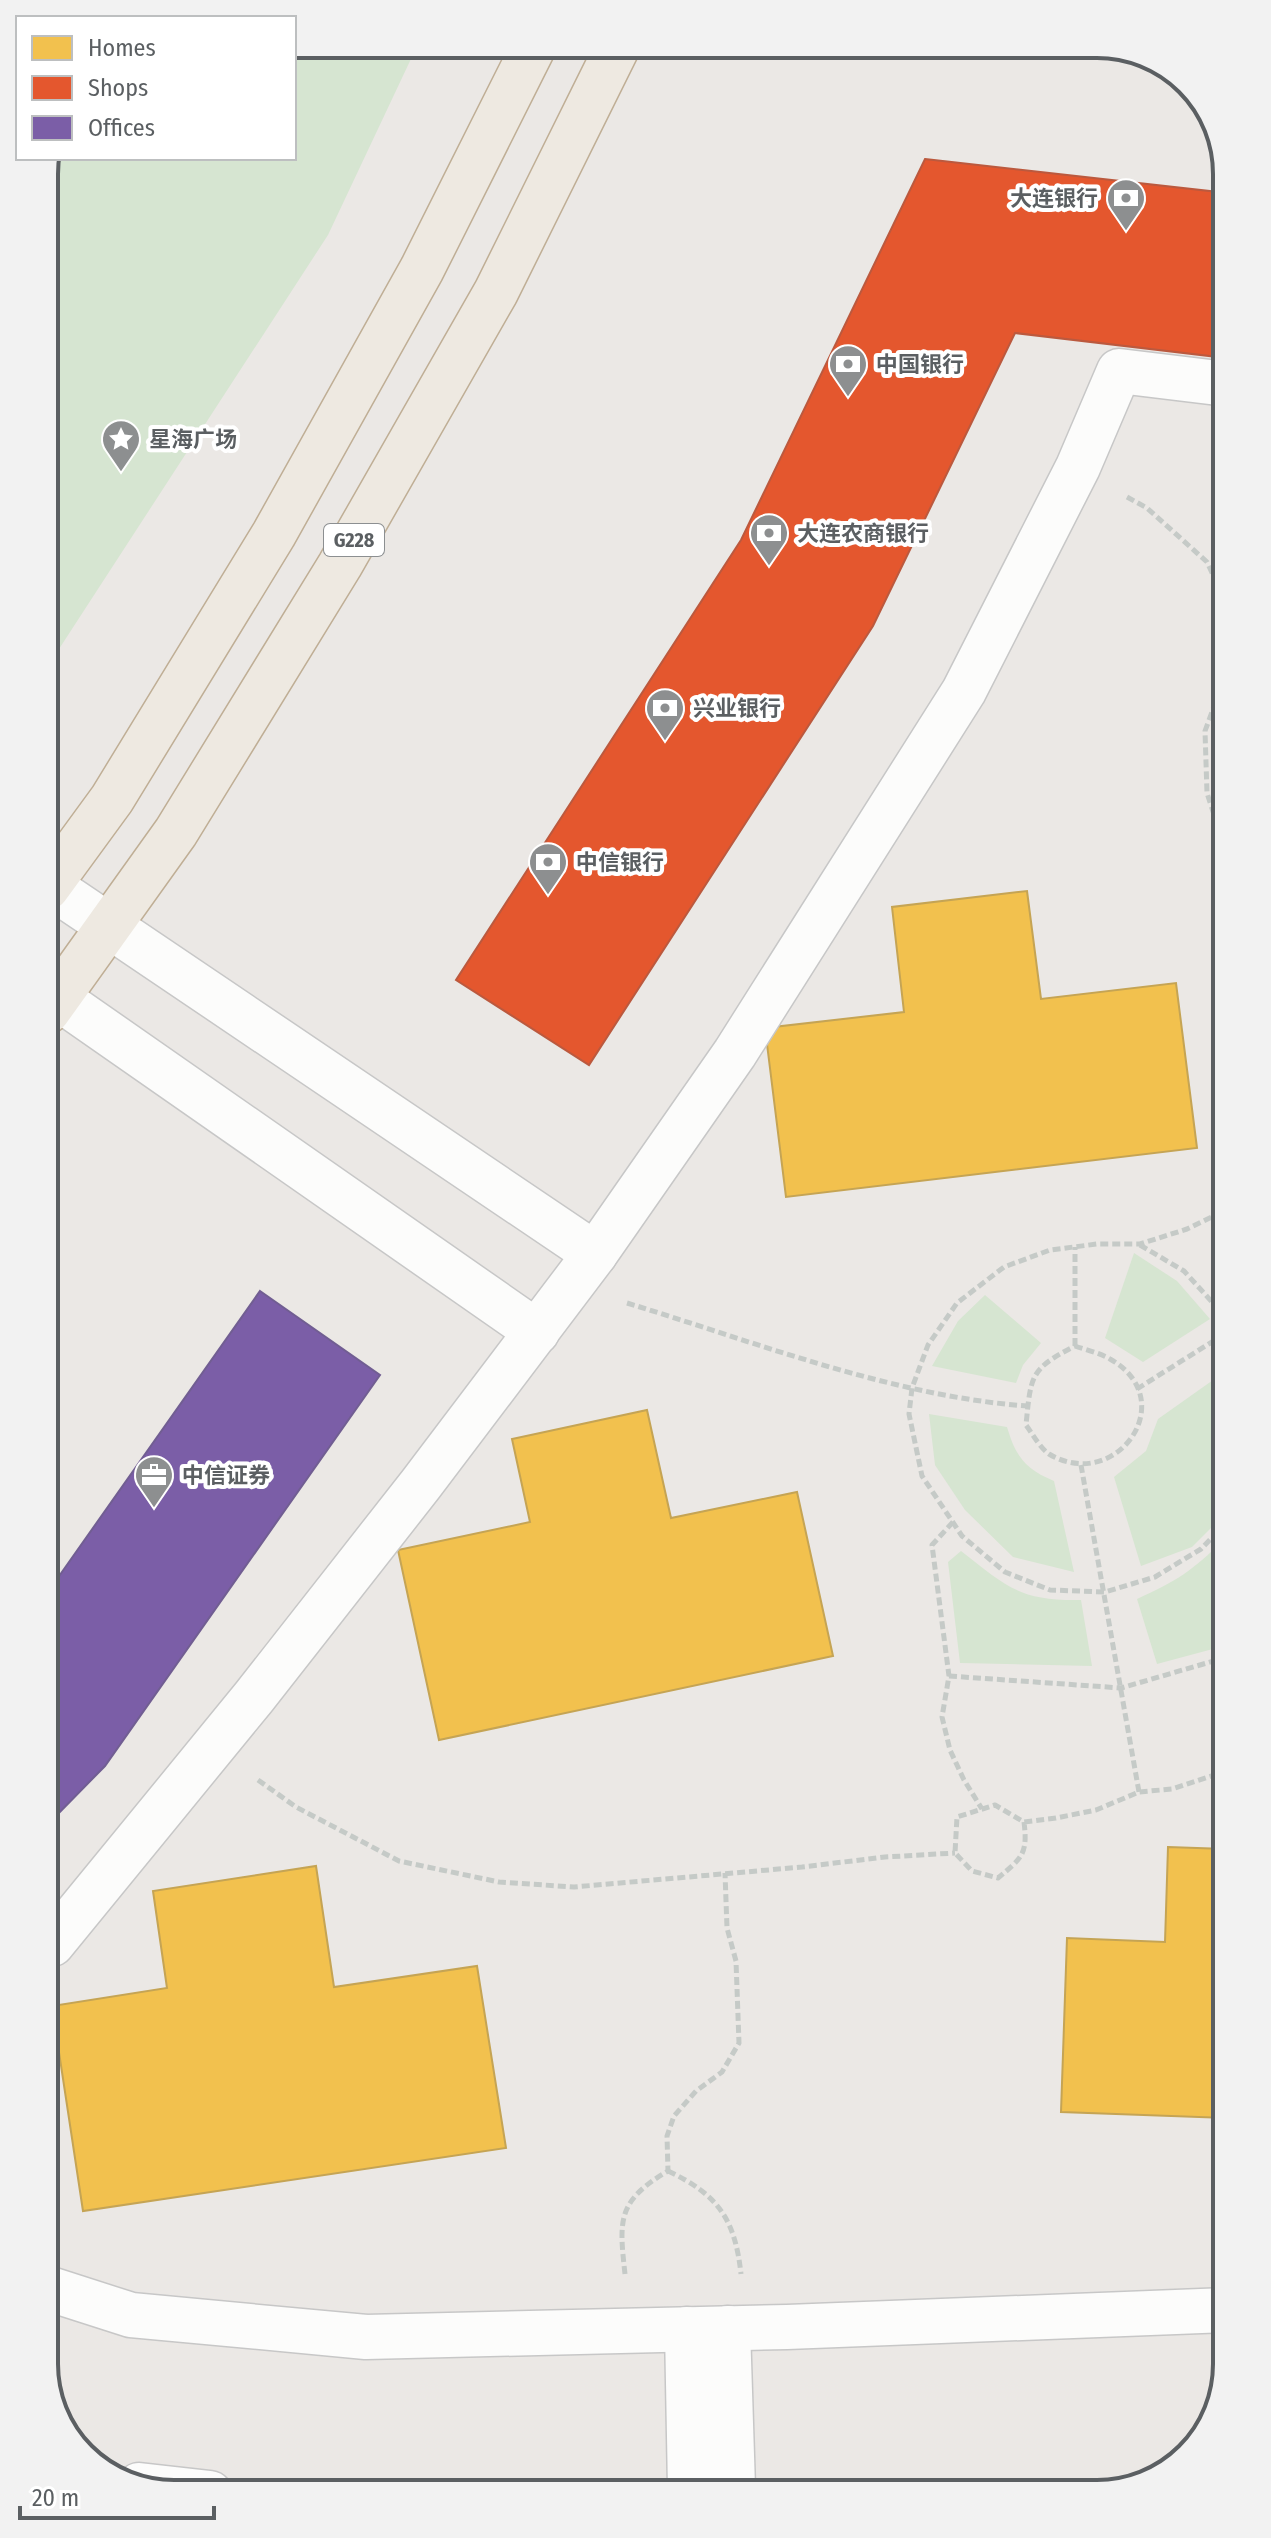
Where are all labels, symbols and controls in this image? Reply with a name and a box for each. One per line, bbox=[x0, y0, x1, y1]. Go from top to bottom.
legend bbox=[16, 16, 296, 160]
text: Homes bbox=[88, 34, 156, 62]
text: Shops bbox=[88, 74, 148, 102]
text: Offices bbox=[88, 114, 155, 142]
bank icon: 大连银行 bbox=[1105, 177, 1147, 232]
place label: 大连银行 bbox=[1010, 185, 1098, 212]
bank icon: 中国银行 bbox=[827, 343, 869, 398]
place label: 中国银行 bbox=[876, 351, 964, 378]
place icon: 星海广场 bbox=[100, 418, 142, 473]
place label: 星海广场 bbox=[149, 426, 237, 453]
bank icon: 大连农商银行 bbox=[748, 512, 790, 567]
place label: 大连农商银行 bbox=[797, 520, 929, 547]
road number: G228 bbox=[324, 524, 384, 556]
bank icon: 兴业银行 bbox=[644, 687, 686, 742]
place label: 兴业银行 bbox=[693, 695, 781, 722]
bank icon: 中信银行 bbox=[527, 841, 569, 896]
place label: 中信银行 bbox=[576, 849, 664, 876]
office icon: 中信证券 bbox=[133, 1454, 175, 1509]
place label: 中信证券 bbox=[182, 1462, 270, 1489]
scale bar bbox=[20, 2470, 214, 2520]
text: 20 m bbox=[32, 2484, 79, 2512]

